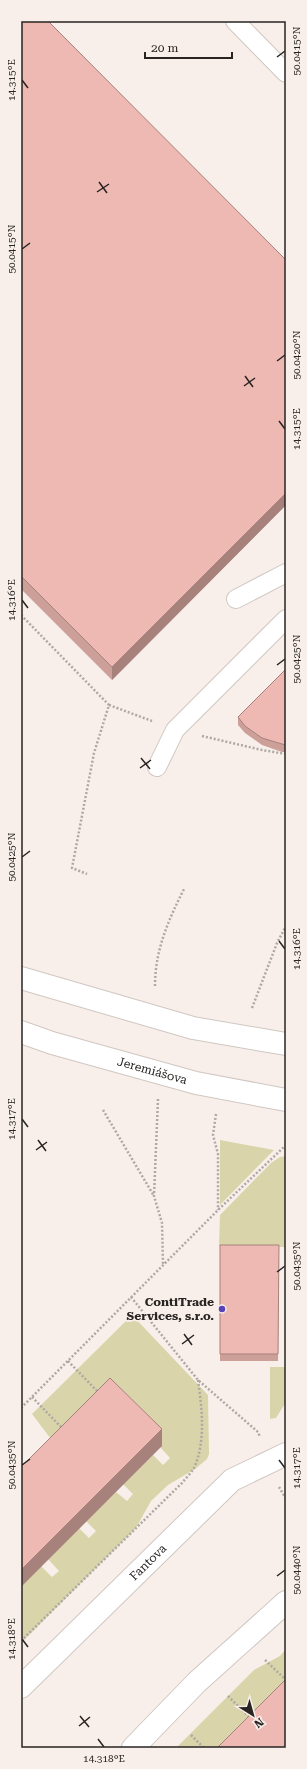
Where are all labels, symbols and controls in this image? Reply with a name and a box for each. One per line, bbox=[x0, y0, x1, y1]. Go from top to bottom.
text: 50.0415°N bbox=[291, 26, 302, 76]
scale bar bbox=[145, 34, 232, 60]
text: 20 m bbox=[151, 41, 178, 55]
text: 14.315°E bbox=[6, 59, 17, 101]
text: 50.0415°N bbox=[6, 224, 17, 274]
text: 50.0420°N bbox=[291, 330, 302, 380]
text: 14.315°E bbox=[291, 408, 302, 450]
text: 14.316°E bbox=[6, 579, 17, 621]
text: 50.0425°N bbox=[291, 634, 302, 684]
text: 50.0425°N bbox=[6, 832, 17, 882]
text: 14.316°E bbox=[291, 928, 302, 970]
street label: Jeremiášova bbox=[116, 1054, 189, 1087]
text: 14.317°E bbox=[6, 1098, 17, 1140]
text: 50.0435°N bbox=[291, 1241, 302, 1291]
place label: ContiTrade Services, s.r.o. bbox=[126, 1295, 214, 1323]
marker: ContiTrade Services, s.r.o. bbox=[217, 1304, 227, 1314]
text: 50.0435°N bbox=[6, 1440, 17, 1490]
text: 14.317°E bbox=[291, 1447, 302, 1489]
street label: Fantova bbox=[127, 1541, 170, 1583]
text: 50.0440°N bbox=[291, 1545, 302, 1595]
text: 14.318°E bbox=[6, 1618, 17, 1660]
north arrow bbox=[233, 1695, 273, 1735]
text: N bbox=[251, 1715, 266, 1731]
text: 14.318°E bbox=[83, 1753, 125, 1764]

